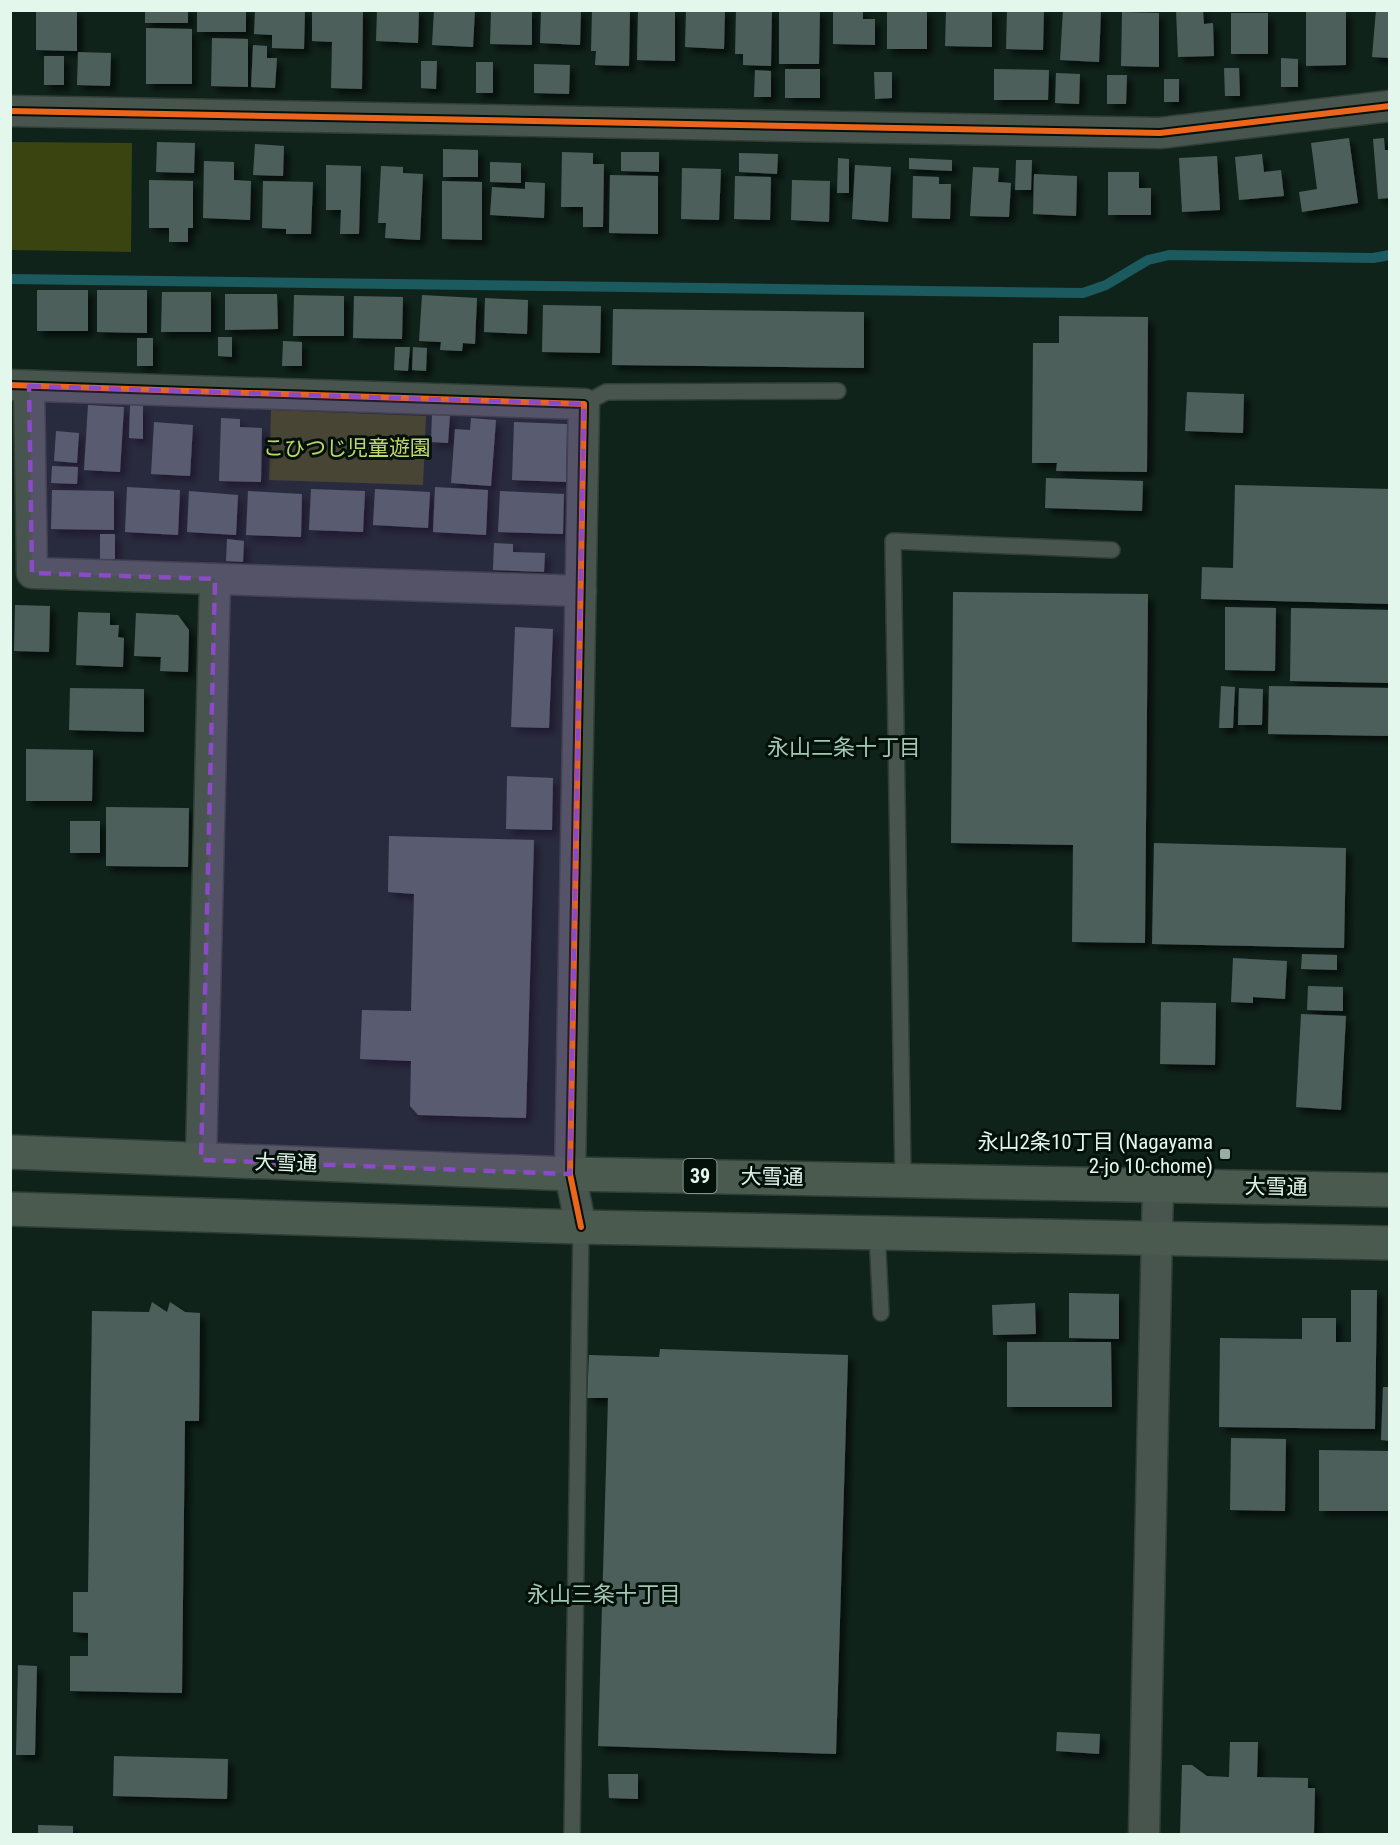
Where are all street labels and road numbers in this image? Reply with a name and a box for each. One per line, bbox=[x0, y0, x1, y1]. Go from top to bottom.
street label: 大雪通 bbox=[254, 1150, 318, 1176]
road number: 39 bbox=[684, 1159, 716, 1193]
street label: 大雪通 bbox=[740, 1164, 804, 1190]
street label: 大雪通 bbox=[1244, 1174, 1308, 1200]

